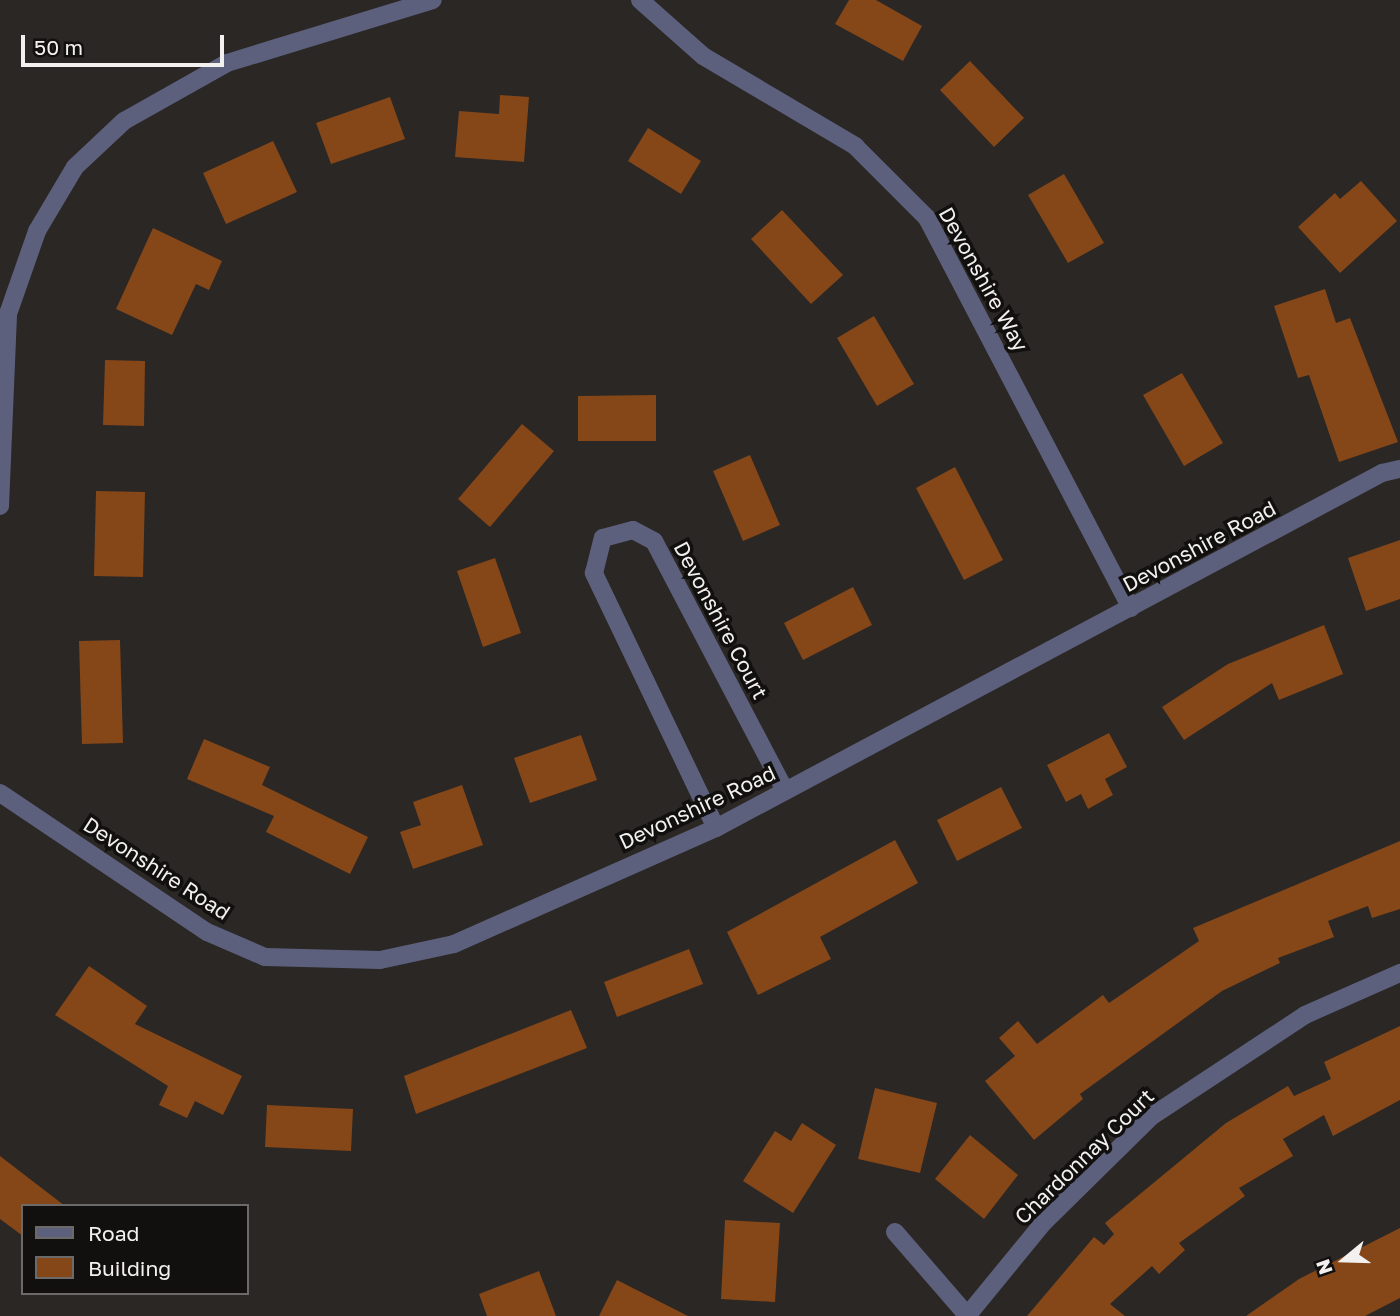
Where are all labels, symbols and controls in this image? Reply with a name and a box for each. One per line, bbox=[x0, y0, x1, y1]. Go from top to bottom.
scale bar bbox=[24, 21, 228, 65]
text: 50 m bbox=[34, 34, 83, 60]
street label: Devonshire Way bbox=[934, 203, 1034, 355]
street label: Devonshire Road bbox=[1118, 495, 1280, 597]
street label: Devonshire Court bbox=[669, 537, 773, 703]
street label: Devonshire Road bbox=[615, 760, 779, 854]
street label: Devonshire Road bbox=[79, 811, 235, 925]
street label: Chardonnay Court bbox=[1009, 1083, 1159, 1229]
legend bbox=[21, 1204, 248, 1295]
text: Road bbox=[88, 1220, 139, 1246]
north arrow bbox=[1309, 1225, 1379, 1295]
text: Building bbox=[88, 1255, 171, 1281]
text: N bbox=[1310, 1256, 1337, 1278]

